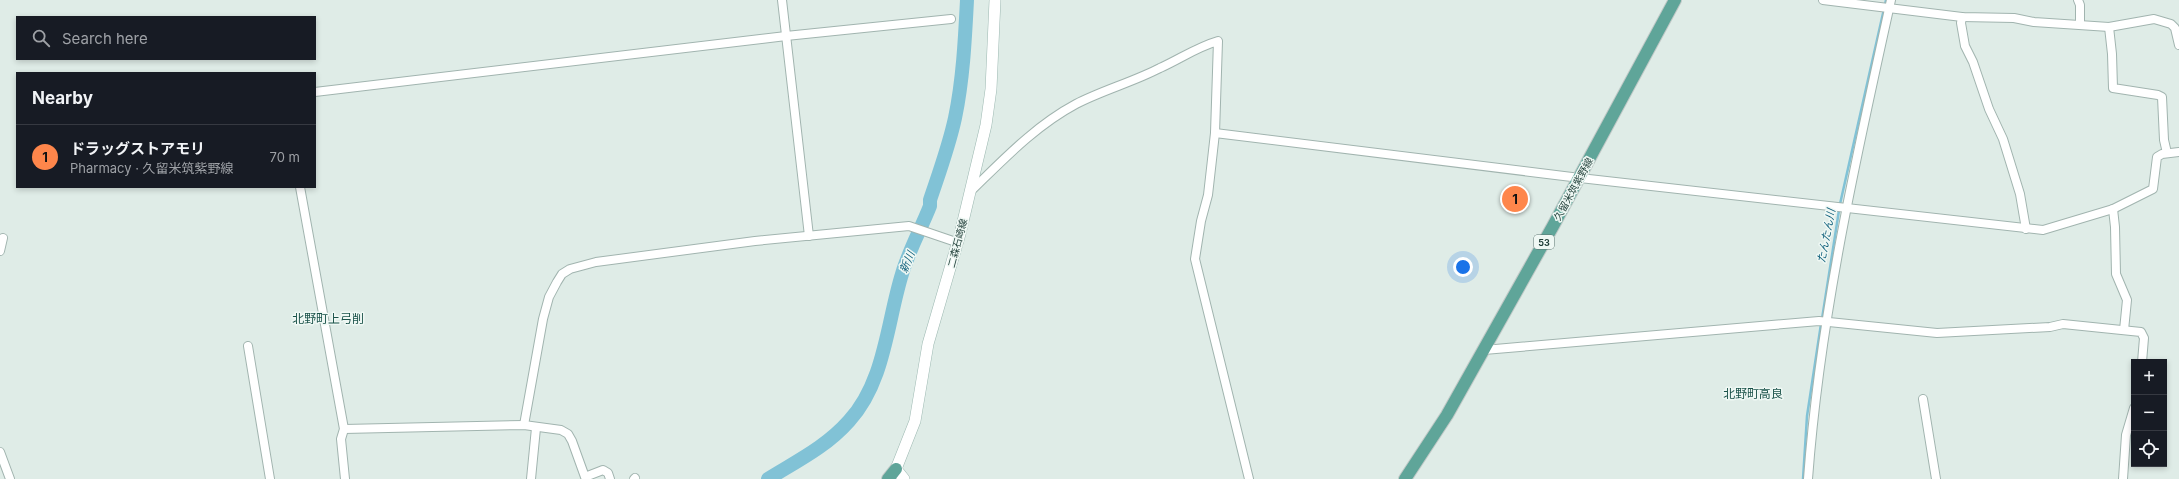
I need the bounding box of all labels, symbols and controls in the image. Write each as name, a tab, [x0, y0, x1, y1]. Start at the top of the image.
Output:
search box	[16, 16, 316, 60]
icon: search	[30, 27, 52, 49]
text: Search here	[62, 29, 148, 48]
text: Nearby	[32, 88, 93, 108]
text: ドラッグストアモリ	[70, 139, 205, 158]
text: 1	[42, 149, 48, 165]
text: 70 m	[270, 149, 300, 165]
street label: 久留米筑紫野線	[1551, 155, 1595, 223]
text: Pharmacy · 久留米筑紫野線	[70, 160, 234, 176]
pin: 1	[1502, 184, 1528, 214]
water label: たんたん川	[1814, 207, 1838, 264]
street label: 二森石崎線	[945, 217, 969, 269]
road number: 53	[1534, 235, 1554, 249]
water label: 新川	[896, 248, 918, 275]
your location	[1453, 257, 1473, 277]
district label: 北野町上弓削	[292, 311, 364, 326]
map controls	[2131, 359, 2167, 467]
button: +	[2131, 359, 2167, 395]
district label: 北野町高良	[1723, 386, 1783, 401]
button: −	[2131, 395, 2167, 431]
button: locate	[2131, 431, 2167, 467]

